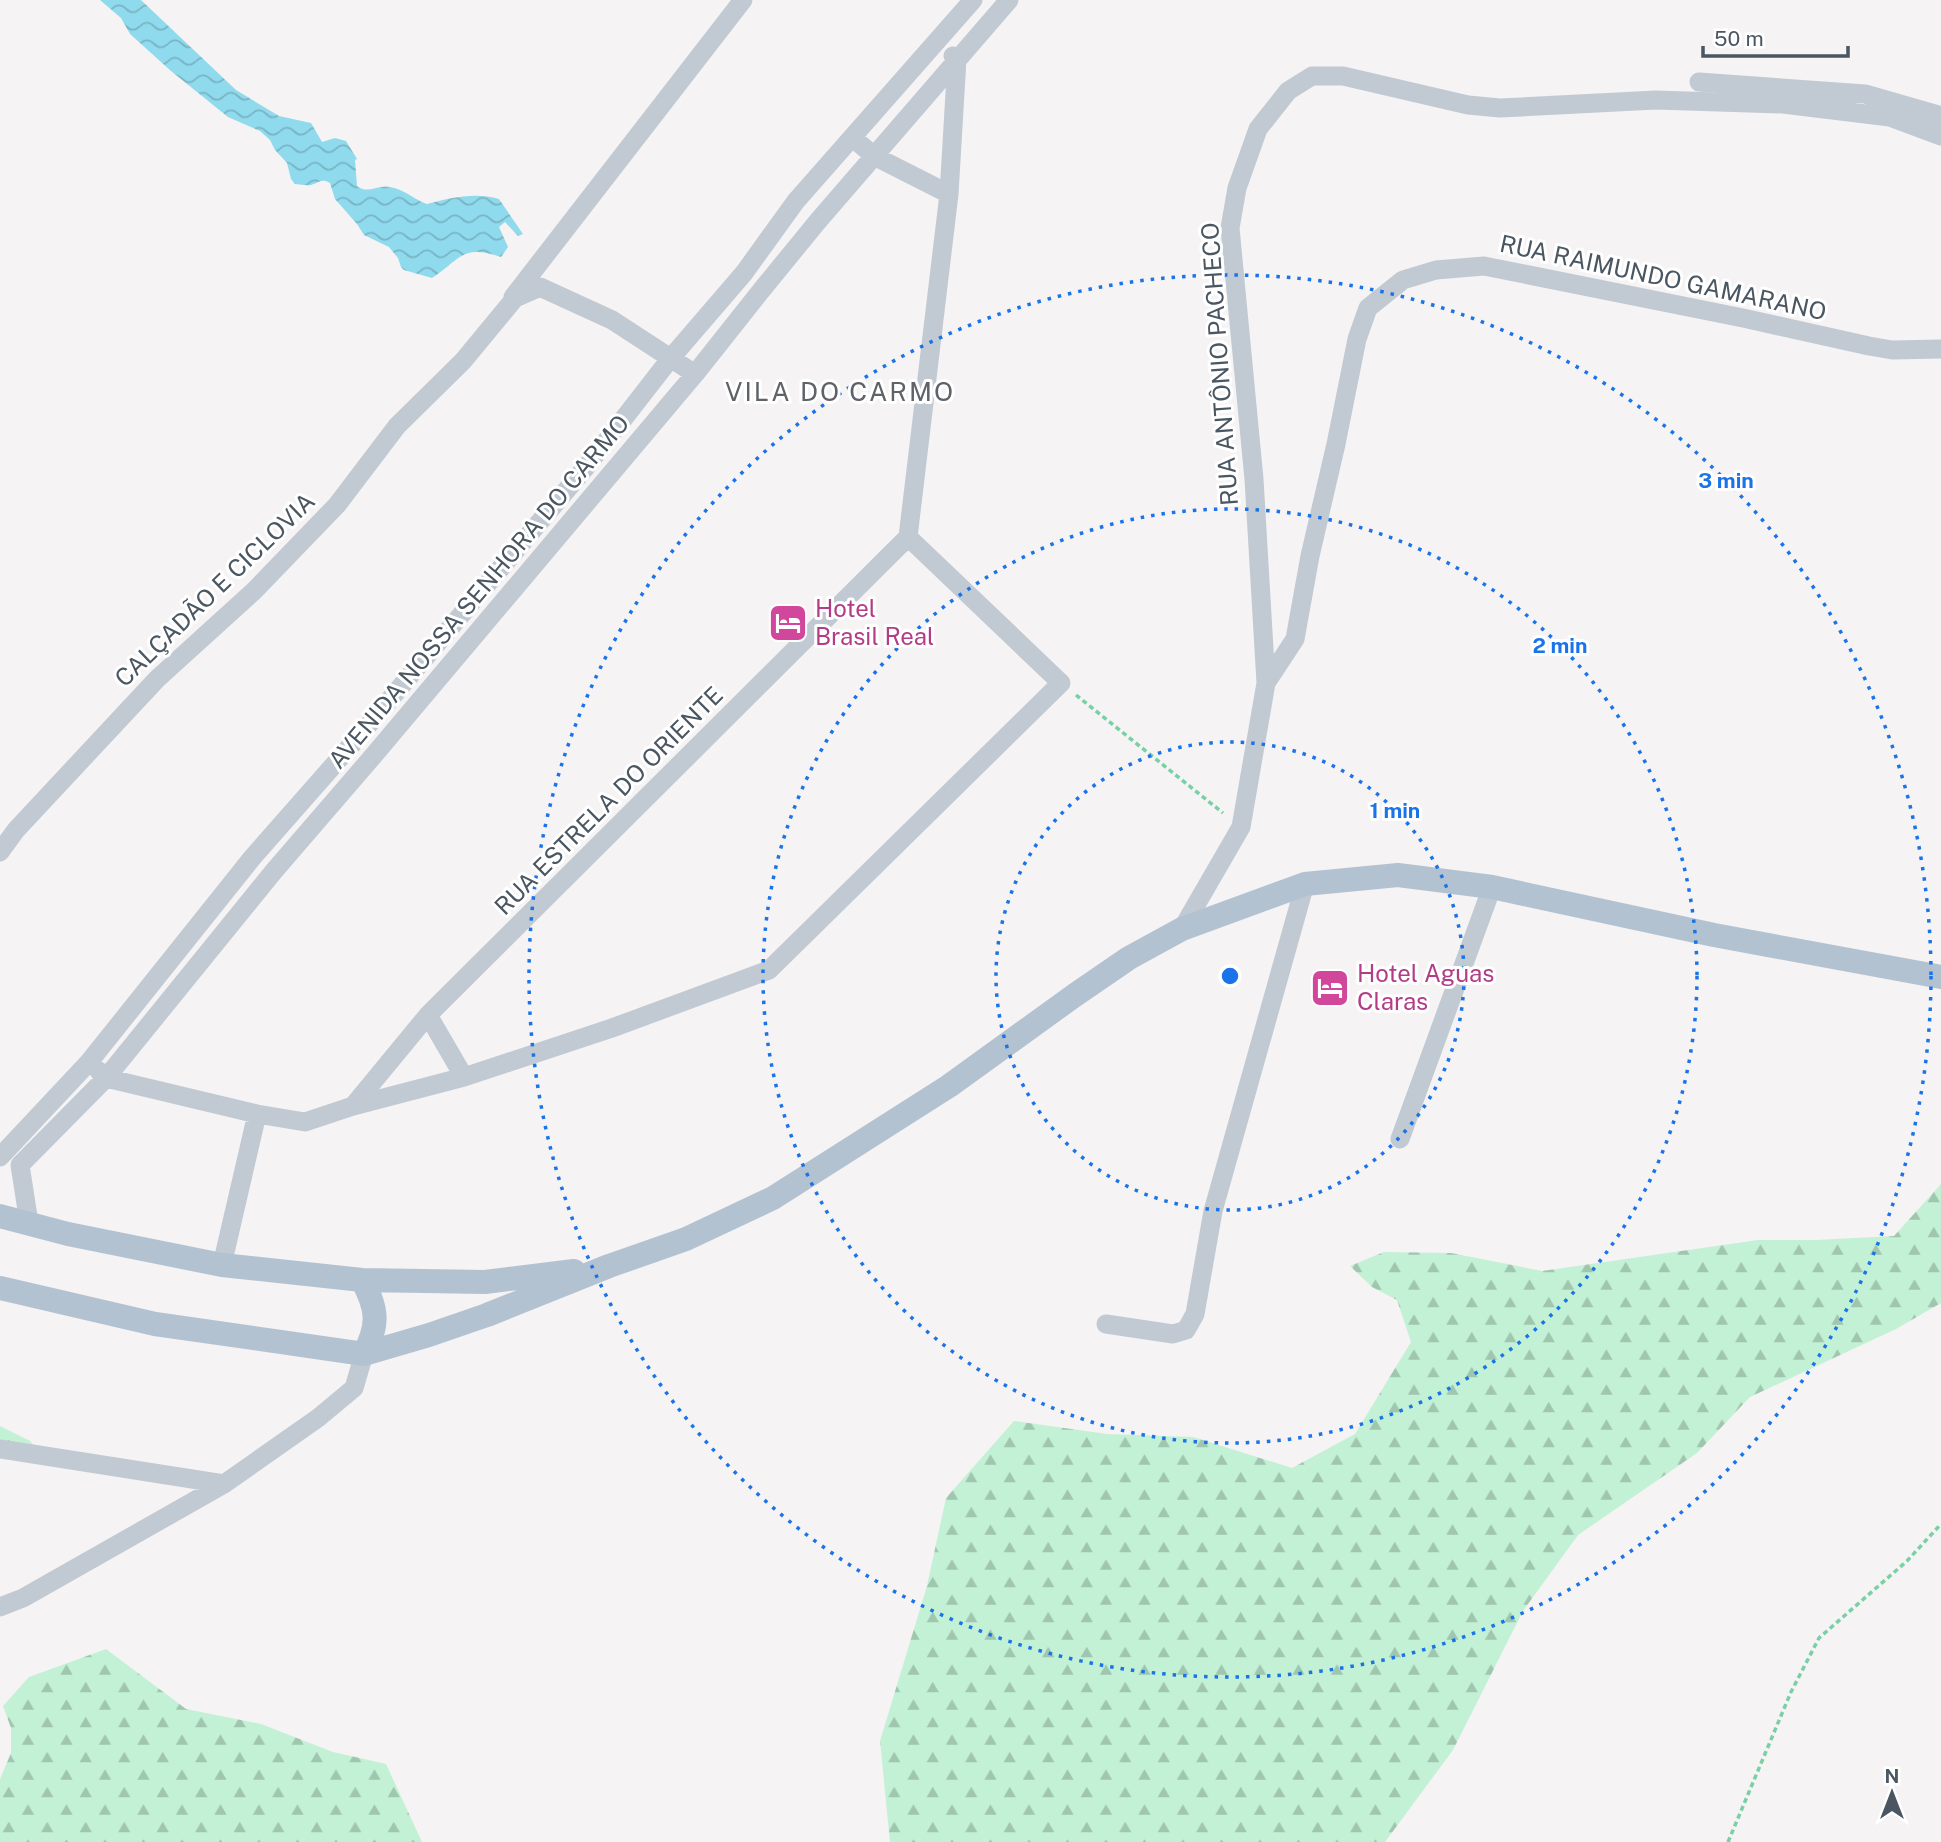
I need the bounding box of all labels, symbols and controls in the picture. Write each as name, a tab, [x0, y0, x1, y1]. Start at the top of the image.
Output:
scale bar	[1703, 14, 1848, 58]
text: 50 m	[1714, 26, 1764, 51]
street label: RUA ANTÔNIO PACHECO	[1195, 222, 1243, 507]
street label: RUA RAIMUNDO GAMARANO	[1497, 229, 1829, 325]
district label: VILA DO CARMO	[725, 376, 955, 407]
street label: AVENIDA NOSSA SENHORA DO CARMO	[322, 409, 634, 774]
text: 3 min	[1698, 468, 1754, 493]
street label: CALÇADÃO E CICLOVIA	[109, 487, 320, 692]
place label: Hotel Brasil Real	[815, 594, 934, 650]
hotel icon: Hotel Brasil Real	[767, 602, 809, 644]
text: 2 min	[1532, 633, 1588, 658]
street label: RUA ESTRELA DO ORIENTE	[488, 680, 728, 920]
text: 1 min	[1370, 798, 1420, 823]
place label: Hotel Aguas Claras	[1357, 959, 1494, 1015]
centre of rings	[1218, 964, 1242, 988]
hotel icon: Hotel Aguas Claras	[1309, 967, 1351, 1009]
north arrow	[1857, 1758, 1927, 1828]
text: N	[1885, 1765, 1899, 1787]

